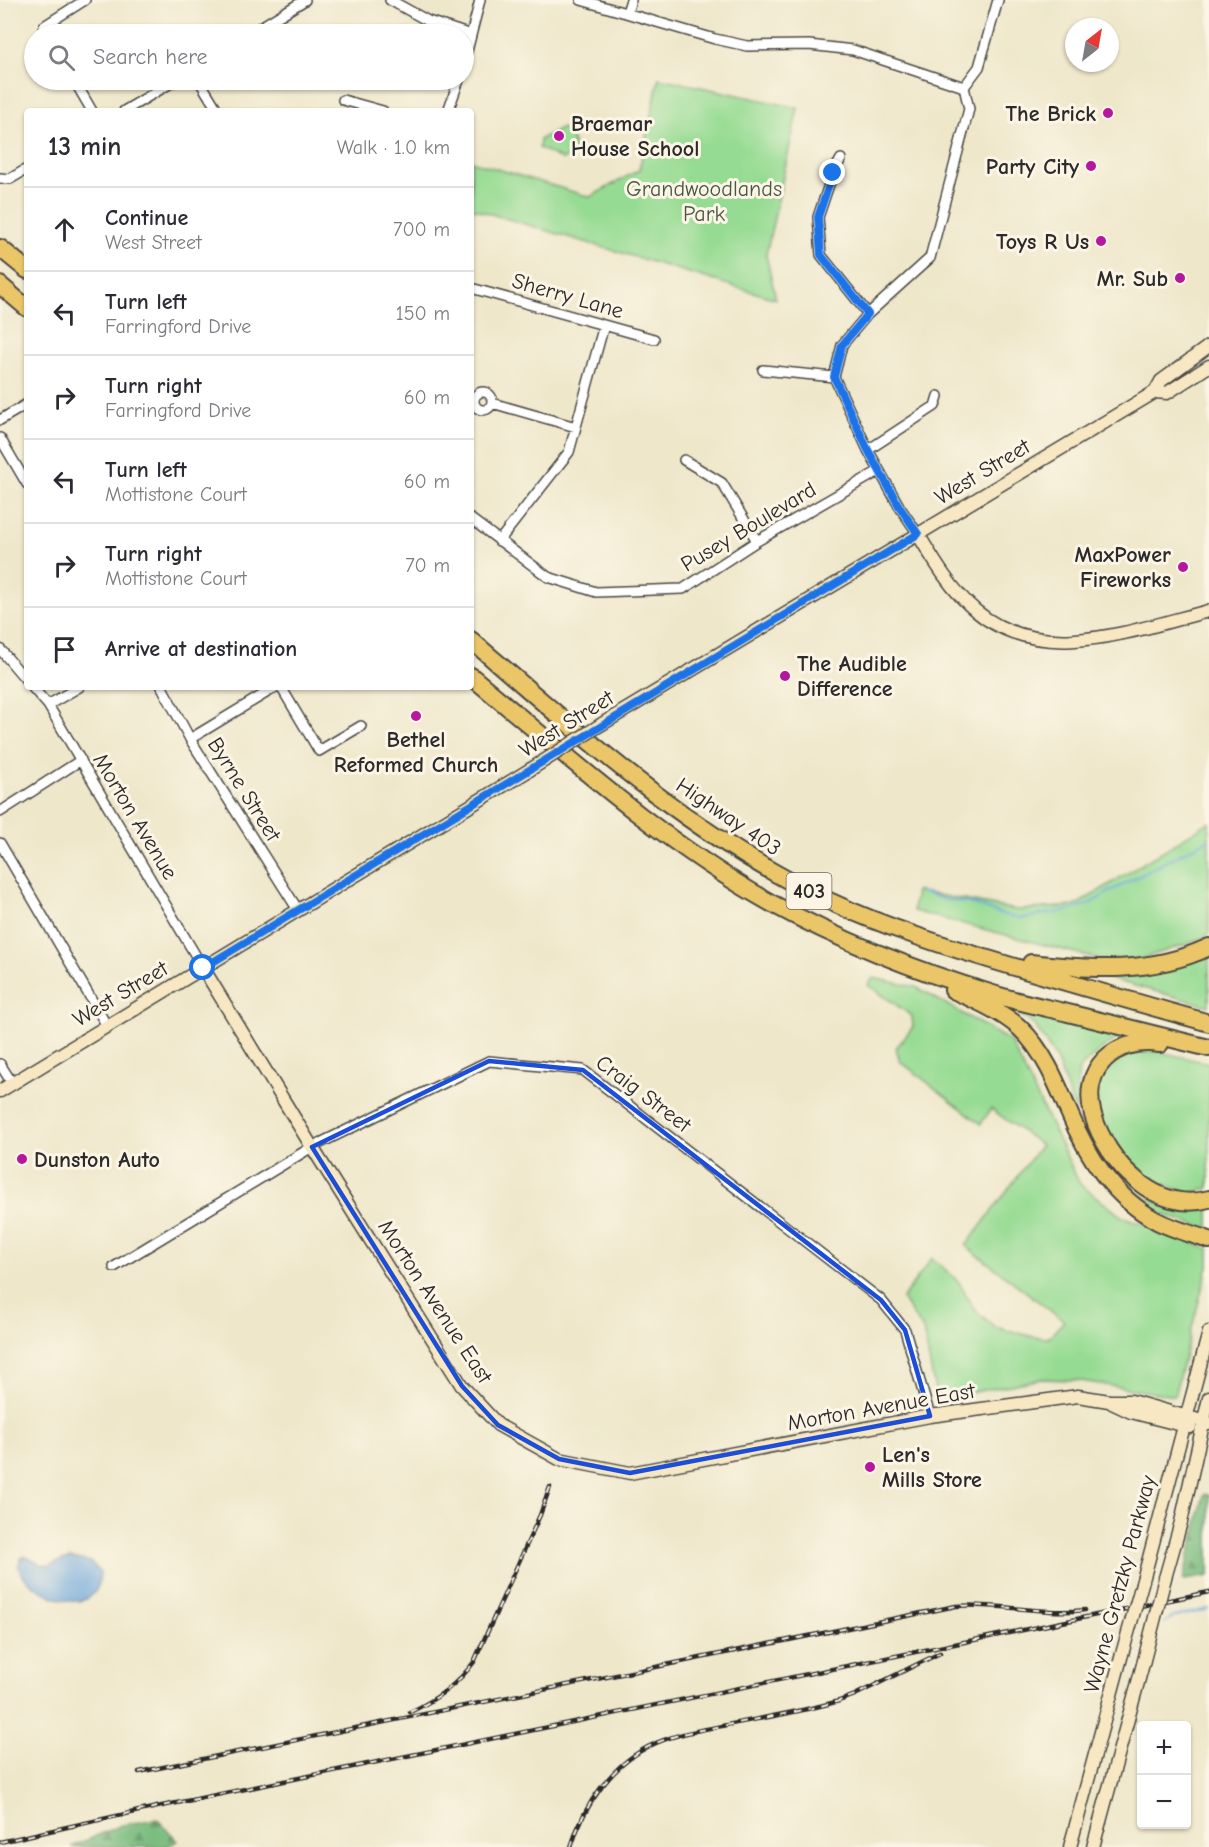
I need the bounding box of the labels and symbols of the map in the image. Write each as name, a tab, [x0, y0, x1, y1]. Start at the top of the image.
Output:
north arrow	[1065, 18, 1119, 72]
place label: The Brick	[1006, 101, 1096, 127]
marker: The Brick	[1101, 106, 1115, 120]
place label: Braemar House School	[571, 111, 699, 162]
marker: Braemar House School	[552, 129, 566, 143]
place label: Party City	[986, 154, 1080, 180]
route end	[819, 159, 845, 185]
marker: Party City	[1084, 159, 1098, 173]
park label: Grandwoodlands Park	[626, 176, 782, 227]
place label: Toys R Us	[996, 229, 1089, 255]
marker: Toys R Us	[1094, 234, 1108, 248]
place label: Mr. Sub	[1097, 266, 1168, 292]
street label: Sherry Lane	[509, 268, 626, 324]
marker: Mr. Sub	[1173, 271, 1187, 285]
street label: West Street	[930, 433, 1035, 510]
street label: Pusey Boulevard	[676, 476, 821, 577]
place label: MaxPower Fireworks	[1074, 542, 1171, 593]
marker: MaxPower Fireworks	[1176, 560, 1190, 574]
place label: The Audible Difference	[797, 651, 907, 702]
marker: The Audible Difference	[778, 669, 792, 683]
street label: West Street	[514, 684, 619, 763]
marker: Bethel Reformed Church	[409, 709, 423, 723]
place label: Bethel Reformed Church	[334, 727, 498, 778]
street label: Byrne Street	[202, 733, 287, 847]
street label: Morton Avenue	[87, 749, 183, 884]
street label: Highway 403	[671, 772, 786, 861]
road number: 403	[786, 873, 832, 909]
route start	[189, 954, 215, 980]
street label: West Street	[68, 955, 173, 1032]
street label: Craig Street	[591, 1050, 697, 1138]
place label: Dunston Auto	[34, 1147, 160, 1173]
marker: Dunston Auto	[15, 1152, 29, 1166]
street label: Morton Avenue East	[373, 1215, 498, 1389]
street label: Morton Avenue East	[785, 1378, 978, 1436]
place label: Len's Mills Store	[882, 1442, 982, 1493]
marker: Len's Mills Store	[863, 1460, 877, 1474]
street label: Wayne Gretzky Parkway	[1078, 1472, 1162, 1696]

